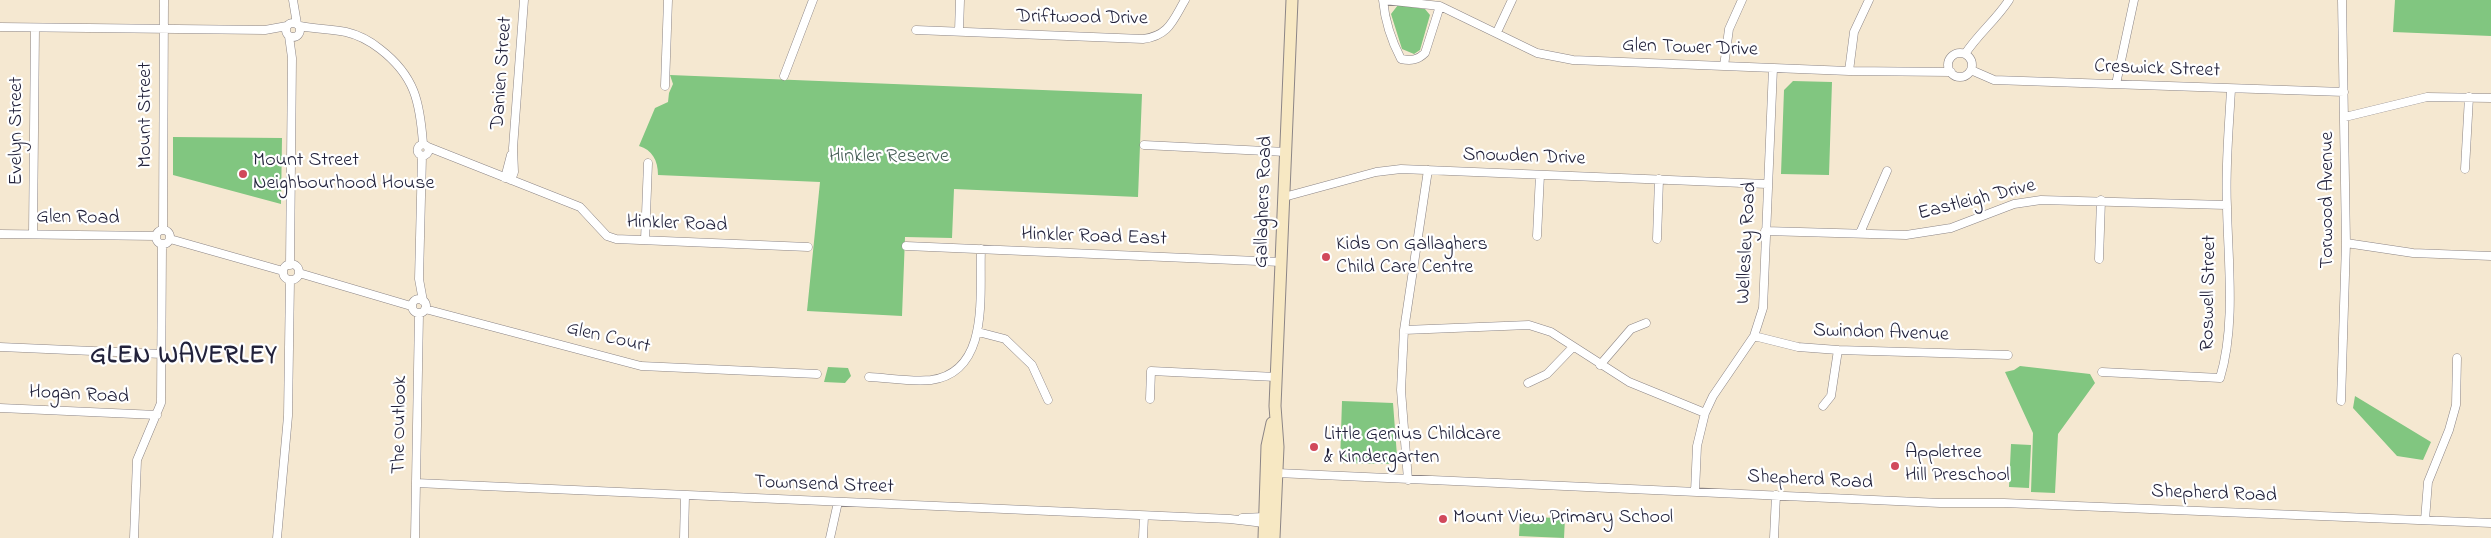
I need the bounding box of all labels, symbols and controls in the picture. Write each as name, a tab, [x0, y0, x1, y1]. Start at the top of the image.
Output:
street label: Driftwood Drive	[1016, 6, 1148, 32]
street label: Danien Street	[487, 16, 519, 130]
street label: Glen Tower Drive	[1622, 35, 1758, 63]
street label: Creswick Street	[2094, 56, 2220, 84]
street label: Mount Street	[135, 62, 159, 168]
street label: Evelyn Street	[6, 76, 30, 186]
street label: Torwood Avenue	[2317, 131, 2341, 269]
street label: Gallaghers Road	[1251, 135, 1279, 269]
street label: Snowden Drive	[1462, 144, 1586, 172]
park label: Hinkler Reserve	[829, 146, 949, 170]
place label: Mount Street Neighbourhood House	[253, 150, 434, 197]
marker: Mount Street Neighbourhood House	[237, 168, 249, 180]
street label: Eastleigh Drive	[1916, 175, 2038, 227]
street label: Wellesley Road	[1733, 181, 1763, 305]
street label: Glen Road	[36, 206, 120, 232]
street label: Hinkler Road	[626, 211, 728, 239]
street label: Hinkler Road East	[1021, 223, 1167, 253]
place label: Kids On Gallaghers Child Care Centre	[1336, 234, 1488, 281]
street label: Roswell Street	[2197, 235, 2223, 351]
marker: Kids On Gallaghers Child Care Centre	[1320, 251, 1332, 263]
street label: Glen Court	[564, 318, 652, 360]
street label: Swindon Avenue	[1813, 320, 1949, 348]
district label: GLEN WAVERLEY	[89, 343, 279, 373]
street label: The Outlook	[388, 376, 414, 474]
street label: Hogan Road	[28, 381, 130, 411]
place label: Little Genius Childcare & Kindergarten	[1324, 424, 1501, 471]
marker: Little Genius Childcare & Kindergarten	[1308, 441, 1320, 453]
place label: Appletree Hill Preschool	[1905, 442, 2010, 489]
marker: Appletree Hill Preschool	[1889, 460, 1901, 472]
street label: Shepherd Road	[1746, 466, 1874, 496]
street label: Townsend Street	[754, 472, 894, 500]
street label: Shepherd Road	[2151, 481, 2277, 509]
place label: Mount View Primary School	[1453, 507, 1673, 531]
marker: Mount View Primary School	[1437, 513, 1449, 525]

